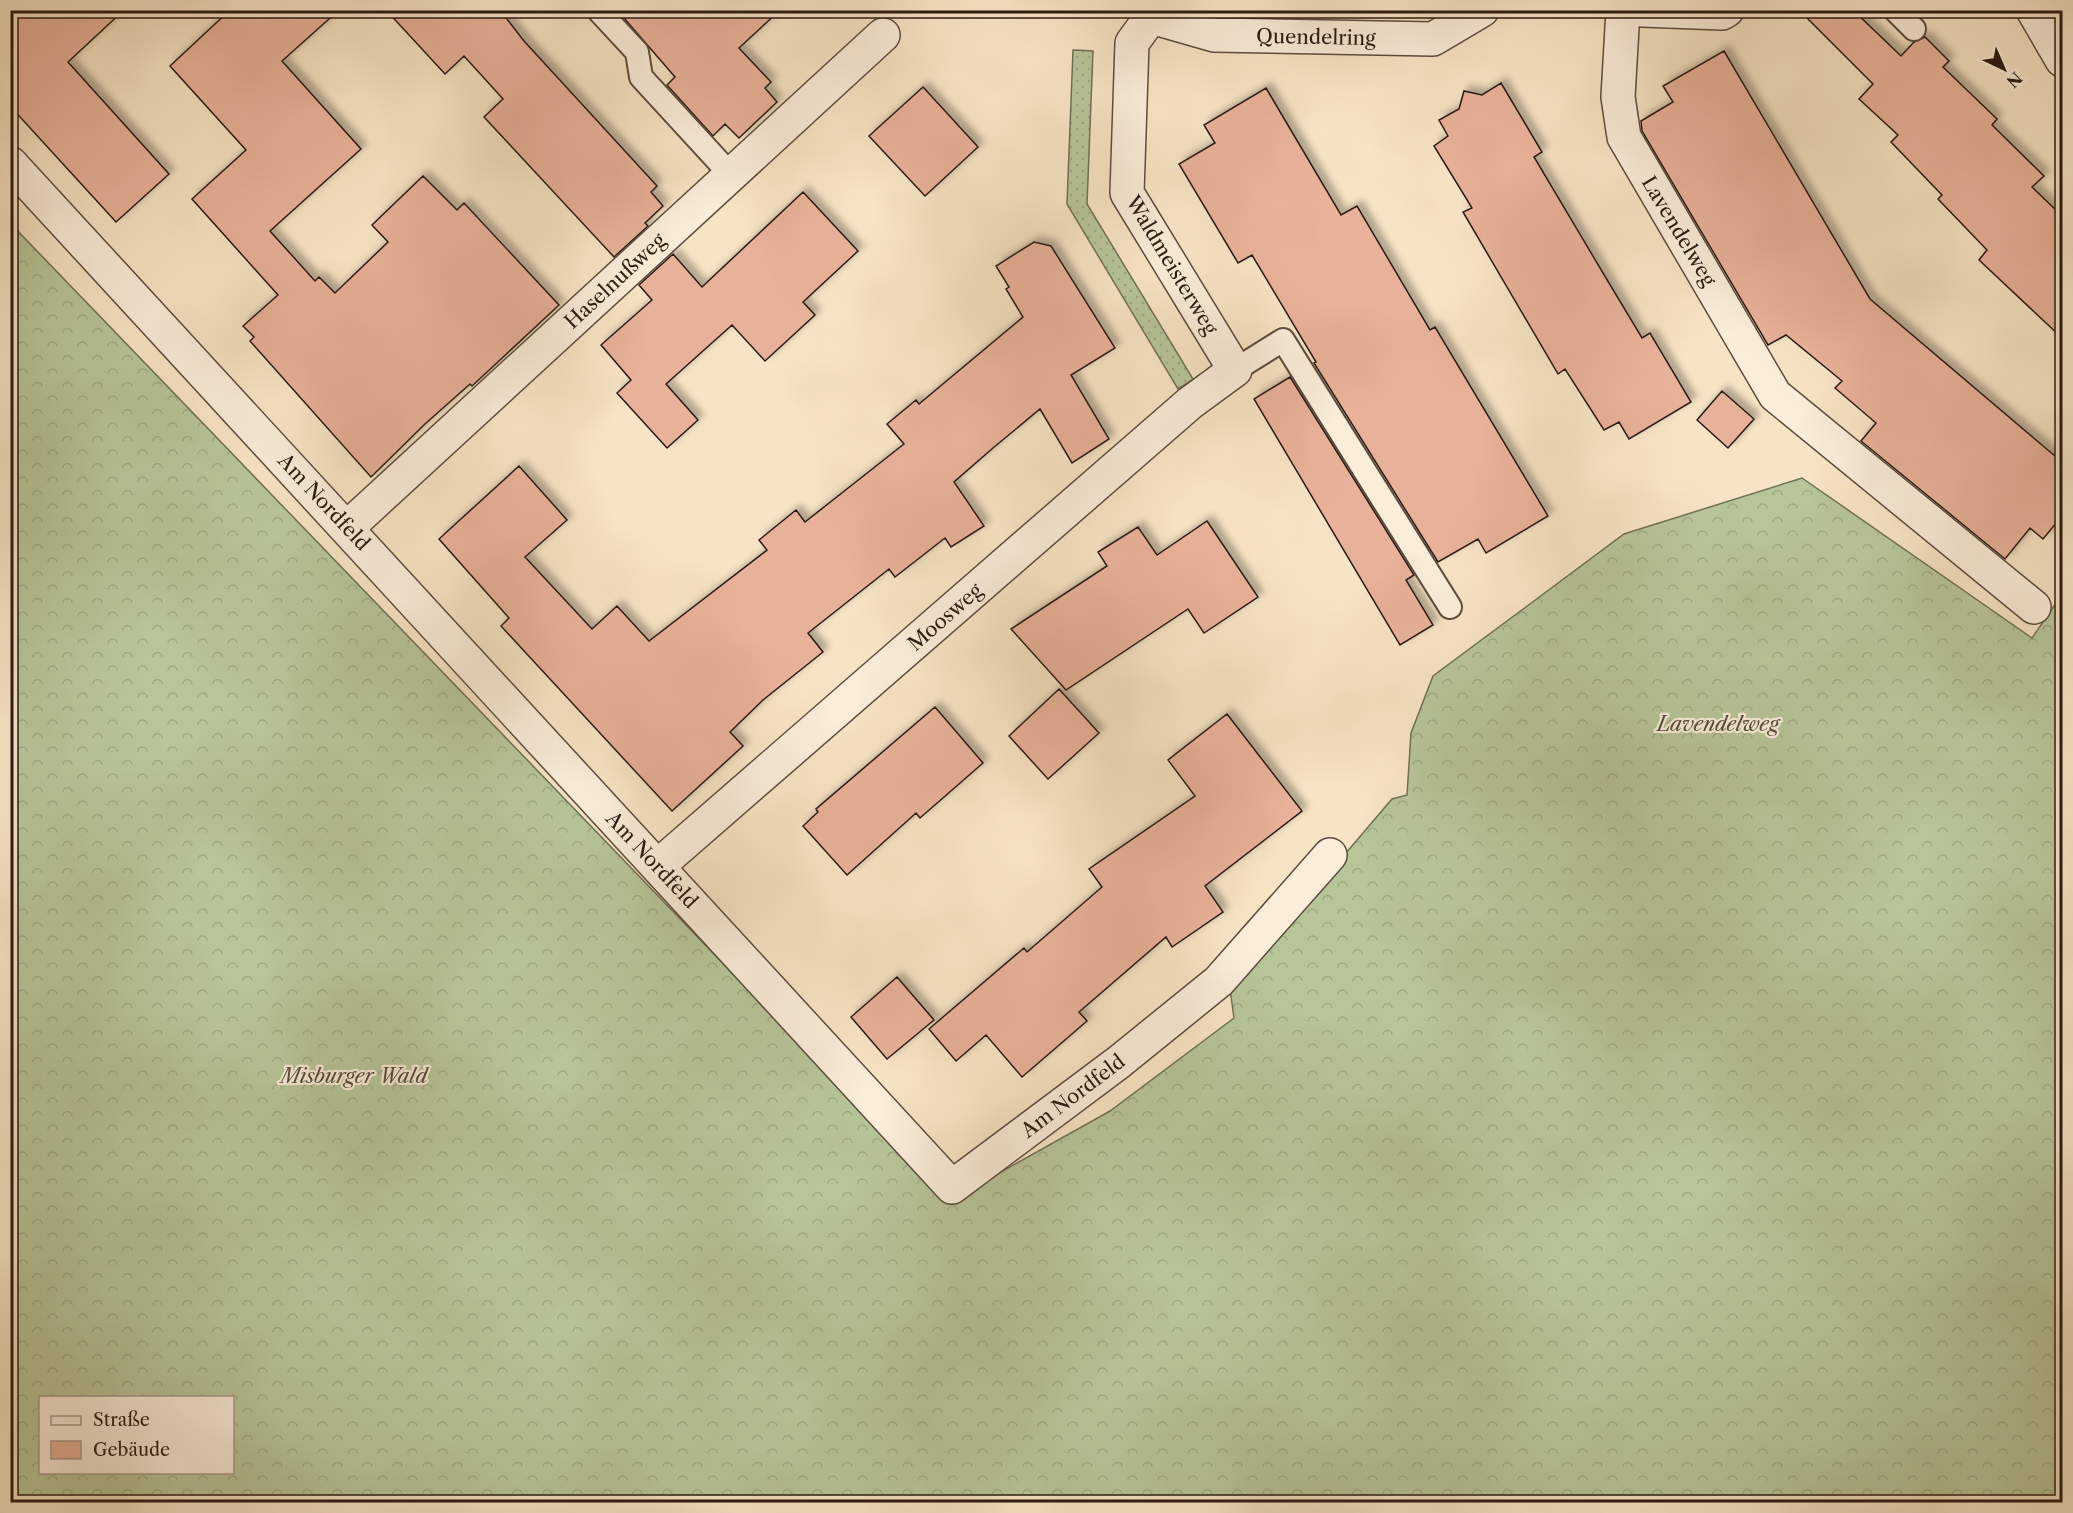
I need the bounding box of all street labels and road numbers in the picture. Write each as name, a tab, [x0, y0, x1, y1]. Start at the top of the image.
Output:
street label: Quendelring	[1256, 24, 1376, 50]
street label: Lavendelweg	[1637, 172, 1721, 291]
street label: Waldmeisterweg	[1121, 190, 1223, 339]
street label: Haselnußweg	[560, 228, 671, 334]
street label: Am Nordfeld	[272, 448, 375, 555]
street label: Moosweg	[903, 578, 987, 656]
street label: Am Nordfeld	[600, 806, 703, 913]
street label: Am Nordfeld	[1016, 1049, 1130, 1143]

